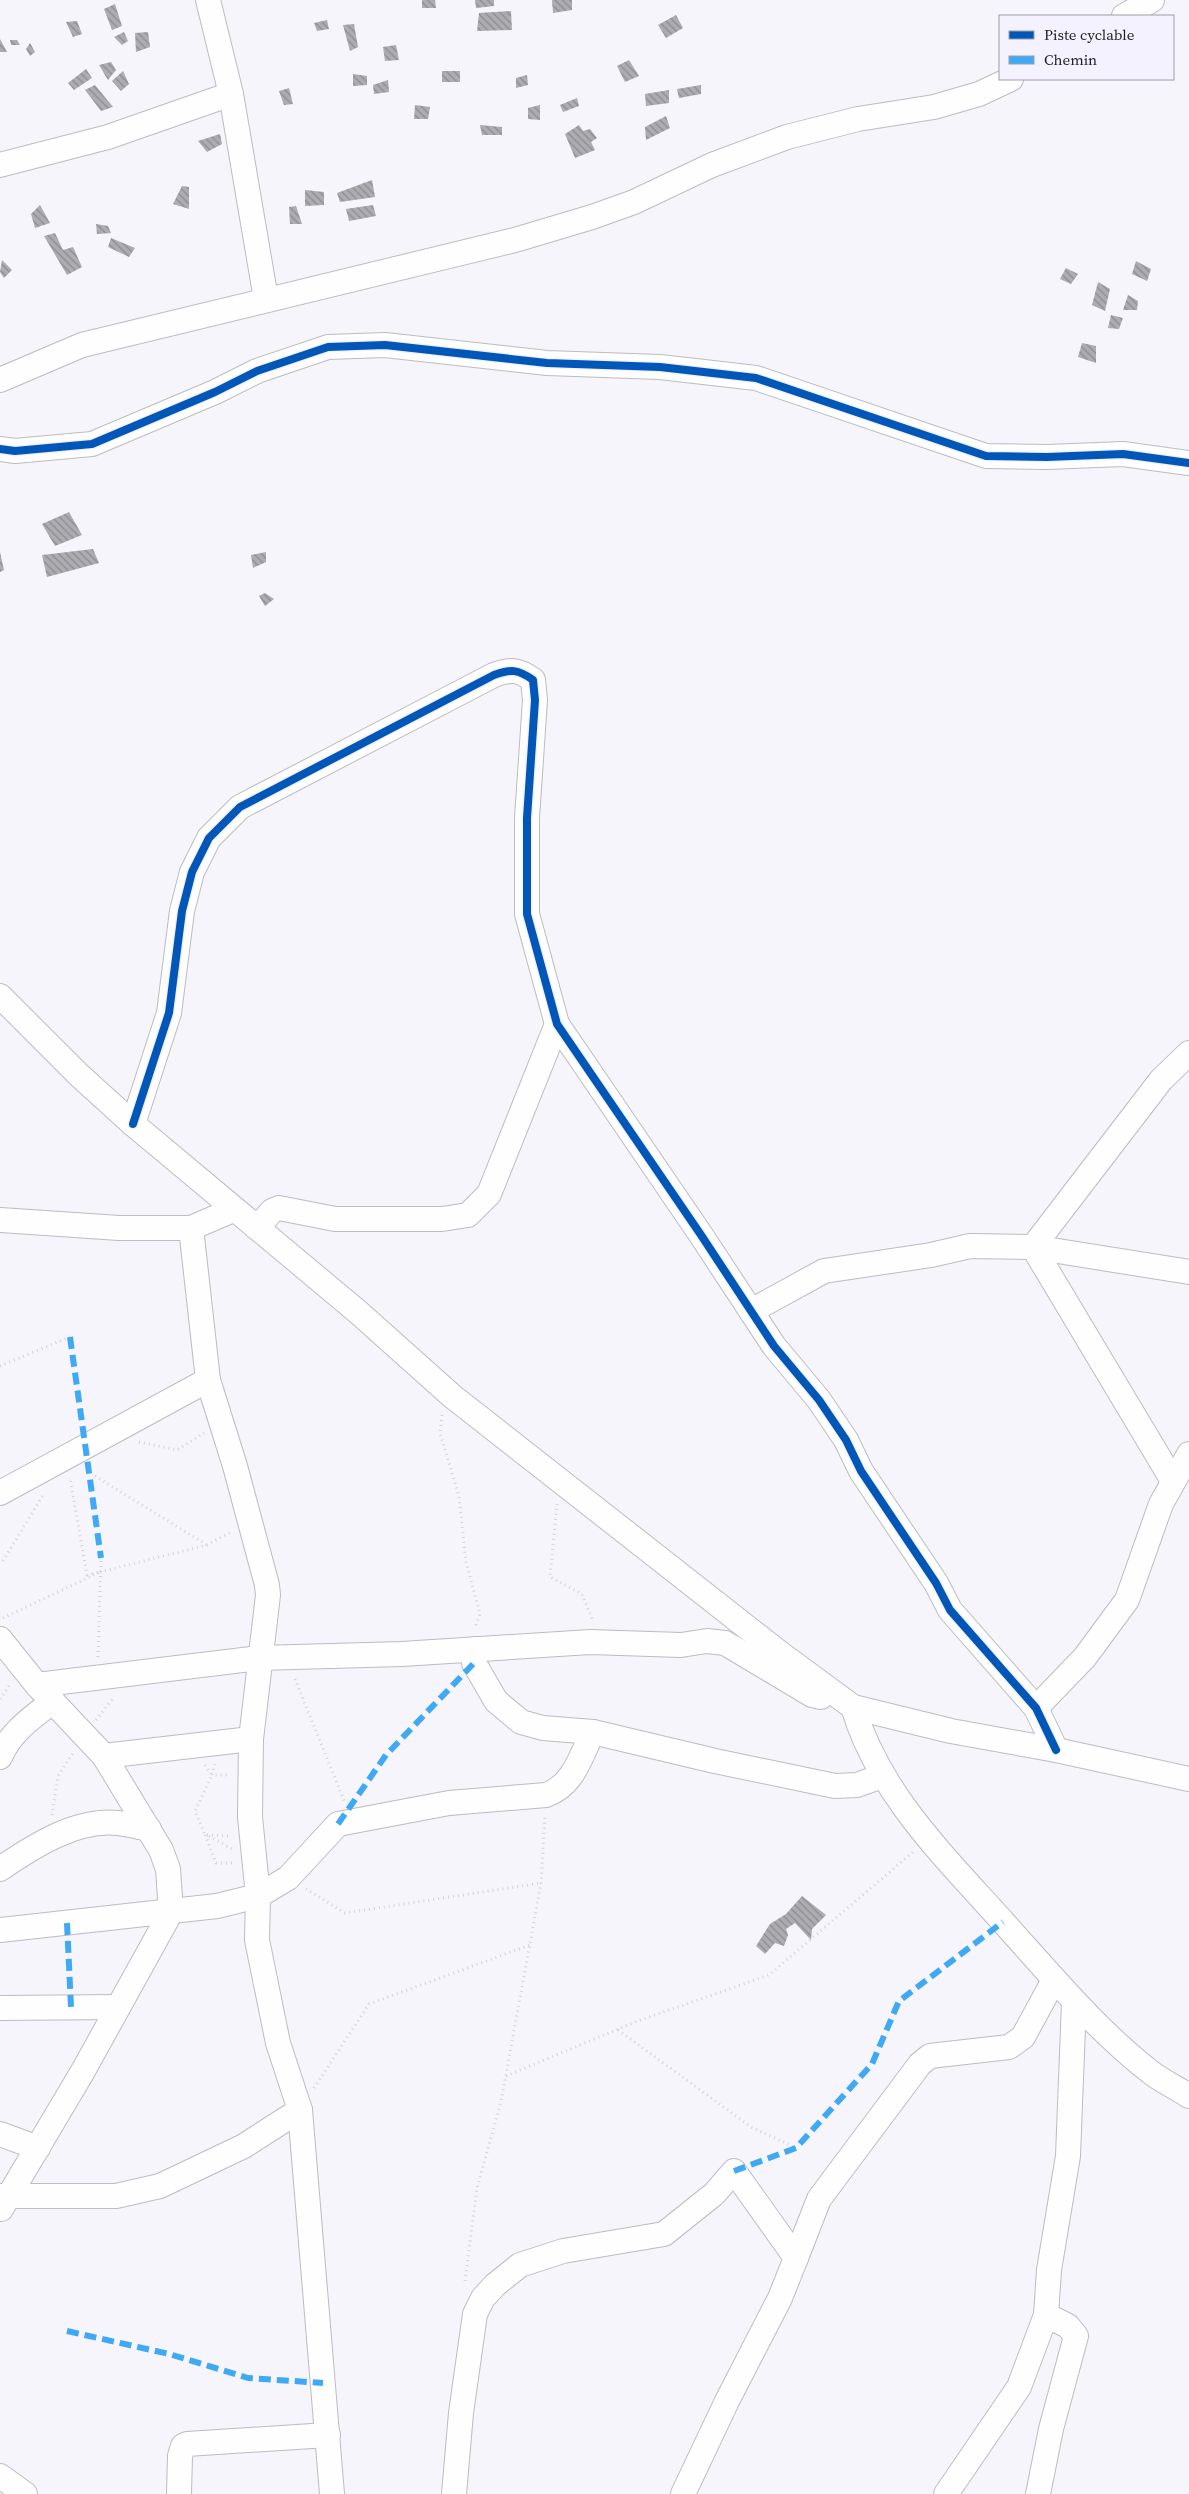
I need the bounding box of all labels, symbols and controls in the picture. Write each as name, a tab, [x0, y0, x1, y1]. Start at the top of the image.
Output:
legend	[999, 15, 1174, 80]
text: Piste cyclable	[1044, 24, 1135, 45]
text: Chemin	[1044, 49, 1097, 70]

